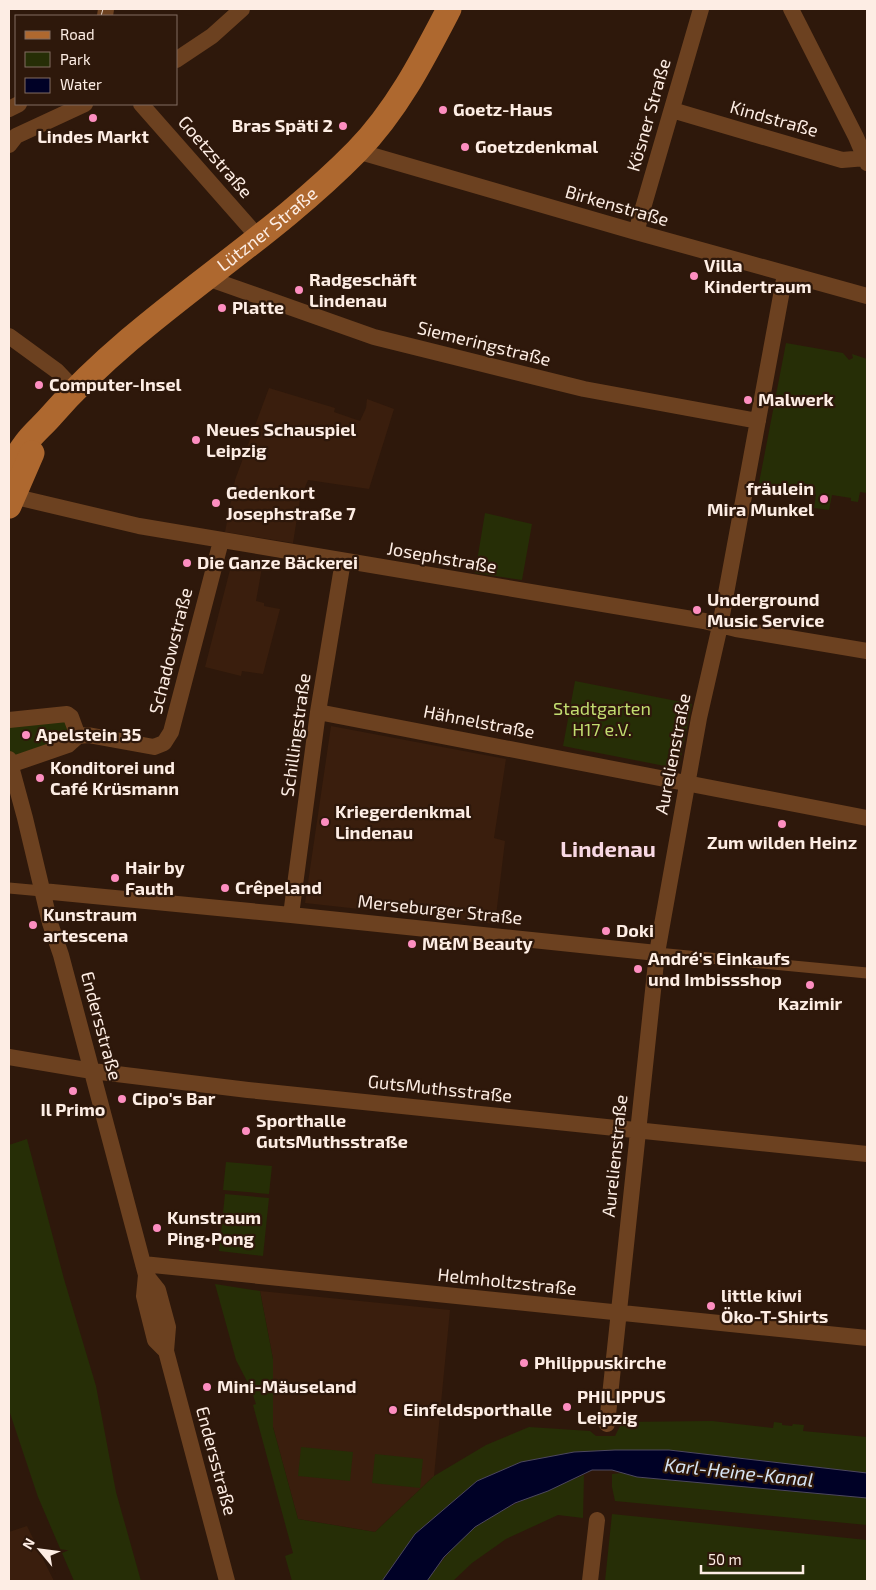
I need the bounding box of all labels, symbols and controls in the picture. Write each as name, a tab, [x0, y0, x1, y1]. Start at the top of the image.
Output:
legend	[15, 15, 178, 105]
text: Road	[60, 25, 95, 43]
text: Park	[60, 50, 91, 68]
street label: Kösner Straße	[621, 56, 675, 174]
text: Water	[60, 75, 102, 93]
street label: Kindstraße	[728, 95, 821, 141]
place label: Goetz-Haus	[453, 98, 553, 120]
marker: Goetz-Haus	[437, 104, 449, 116]
street label: Goetzstraße	[174, 111, 258, 202]
marker: Lindes Markt	[87, 112, 99, 124]
place label: Bras Späti 2	[232, 114, 333, 136]
marker: Bras Späti 2	[337, 120, 349, 132]
place label: Lindes Markt	[37, 125, 149, 147]
place label: Goetzdenkmal	[475, 135, 598, 157]
marker: Goetzdenkmal	[459, 141, 471, 153]
street label: Birkenstraße	[563, 180, 672, 230]
street label: Lützner Straße	[212, 182, 321, 276]
place label: Villa Kindertraum	[704, 254, 812, 297]
place label: Radgeschäft Lindenau	[309, 268, 417, 311]
marker: Villa Kindertraum	[688, 270, 700, 282]
marker: Radgeschäft Lindenau	[293, 284, 305, 296]
place label: Platte	[232, 296, 284, 318]
marker: Platte	[216, 302, 228, 314]
street label: Siemeringstraße	[415, 316, 553, 370]
place label: Computer-Insel	[49, 373, 182, 395]
marker: Computer-Insel	[33, 379, 45, 391]
place label: Malwerk	[758, 388, 833, 410]
marker: Malwerk	[742, 394, 754, 406]
place label: Neues Schauspiel Leipzig	[206, 418, 356, 461]
marker: Neues Schauspiel Leipzig	[190, 434, 202, 446]
place label: fräulein Mira Munkel	[707, 477, 814, 520]
place label: Gedenkort Josephstraße 7	[226, 481, 356, 524]
marker: fräulein Mira Munkel	[818, 493, 830, 505]
marker: Gedenkort Josephstraße 7	[210, 497, 222, 509]
street label: Josephstraße	[386, 537, 499, 577]
place label: Die Ganze Bäckerei	[197, 551, 358, 573]
marker: Die Ganze Bäckerei	[181, 557, 193, 569]
street label: Schadowstraße	[144, 585, 196, 716]
place label: Underground Music Service	[707, 588, 824, 631]
marker: Underground Music Service	[691, 604, 703, 616]
street label: Schillingstraße	[275, 672, 315, 798]
street label: Aurelienstraße	[649, 691, 695, 816]
park label: Stadtgarten H17 e.V.	[553, 697, 651, 740]
street label: Hähnelstraße	[422, 699, 537, 743]
place label: Apelstein 35	[36, 723, 142, 745]
marker: Apelstein 35	[20, 729, 32, 741]
place label: Konditorei und Café Krüsmann	[50, 756, 179, 799]
marker: Konditorei und Café Krüsmann	[34, 772, 46, 784]
place label: Kriegerdenkmal Lindenau	[335, 800, 471, 843]
marker: Kriegerdenkmal Lindenau	[319, 816, 331, 828]
marker: Zum wilden Heinz	[776, 818, 788, 830]
place label: Zum wilden Heinz	[707, 831, 857, 853]
district label: Lindenau	[560, 835, 656, 861]
place label: Hair by Fauth	[125, 856, 185, 899]
marker: Hair by Fauth	[109, 872, 121, 884]
place label: Crêpeland	[235, 876, 322, 898]
marker: Crêpeland	[219, 882, 231, 894]
street label: Merseburger Straße	[357, 889, 524, 929]
place label: Kunstraum artescena	[43, 903, 137, 946]
marker: Kunstraum artescena	[27, 919, 39, 931]
place label: Doki	[616, 919, 654, 941]
marker: Doki	[600, 925, 612, 937]
place label: M&M Beauty	[422, 932, 534, 954]
marker: M&M Beauty	[406, 938, 418, 950]
place label: André's Einkaufs und Imbissshop	[648, 947, 790, 990]
marker: André's Einkaufs und Imbissshop	[632, 963, 644, 975]
street label: Endersstraße	[77, 969, 127, 1083]
marker: Kazimir	[804, 979, 816, 991]
place label: Kazimir	[778, 992, 843, 1014]
street label: GutsMuthsstraße	[367, 1069, 513, 1107]
marker: Il Primo	[67, 1085, 79, 1097]
place label: Cipo's Bar	[132, 1087, 216, 1109]
marker: Cipo's Bar	[116, 1093, 128, 1105]
street label: Aurelienstraße	[597, 1094, 631, 1218]
place label: Il Primo	[41, 1098, 105, 1120]
place label: Sporthalle GutsMuthsstraße	[256, 1109, 408, 1152]
marker: Sporthalle GutsMuthsstraße	[240, 1125, 252, 1137]
place label: Kunstraum Ping•Pong	[167, 1206, 261, 1249]
marker: Kunstraum Ping•Pong	[151, 1222, 163, 1234]
street label: Helmholtzstraße	[437, 1263, 578, 1299]
place label: little kiwi Öko-T-Shirts	[721, 1284, 828, 1327]
marker: little kiwi Öko-T-Shirts	[705, 1300, 717, 1312]
place label: Philippuskirche	[534, 1351, 666, 1373]
marker: Philippuskirche	[518, 1357, 530, 1369]
place label: Mini-Mäuseland	[217, 1375, 357, 1397]
marker: Mini-Mäuseland	[201, 1381, 213, 1393]
place label: PHILIPPUS Leipzig	[577, 1385, 666, 1428]
place label: Einfeldsporthalle	[403, 1398, 552, 1420]
marker: PHILIPPUS Leipzig	[561, 1401, 573, 1413]
street label: Endersstraße	[192, 1404, 242, 1518]
marker: Einfeldsporthalle	[387, 1404, 399, 1416]
water label: Karl-Heine-Kanal	[663, 1452, 815, 1491]
north arrow	[15, 1525, 65, 1575]
text: N	[18, 1535, 38, 1552]
scale bar	[701, 1542, 804, 1574]
text: 50 m	[708, 1550, 742, 1568]

